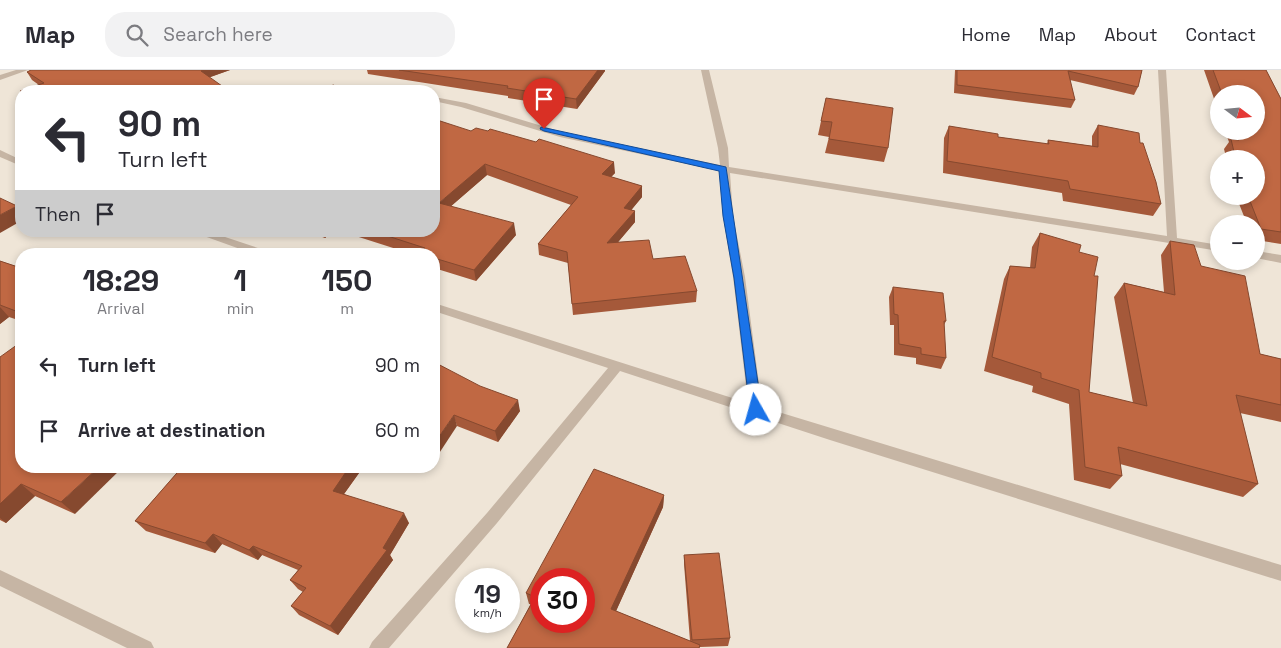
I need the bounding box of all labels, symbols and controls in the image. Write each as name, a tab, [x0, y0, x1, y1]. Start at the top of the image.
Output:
search box	[105, 12, 455, 57]
text: Map	[25, 19, 75, 50]
icon: search	[123, 21, 151, 49]
text: Search here	[163, 22, 273, 47]
text: Home	[962, 23, 1011, 46]
text: Map	[1039, 23, 1076, 46]
text: About	[1104, 23, 1158, 46]
text: Contact	[1186, 23, 1256, 46]
pin	[523, 78, 565, 129]
icon: arrive	[530, 85, 558, 113]
north arrow	[1210, 85, 1265, 140]
map controls	[1210, 85, 1265, 270]
text: 90 m	[118, 102, 201, 146]
icon: left	[35, 105, 100, 170]
text: Turn left	[118, 145, 208, 173]
button: +	[1210, 150, 1265, 205]
icon: arrive	[91, 200, 119, 228]
text: Then	[35, 202, 81, 227]
button: −	[1210, 215, 1265, 270]
text: 18:29	[82, 261, 159, 300]
text: 1	[234, 261, 247, 300]
text: 150	[322, 261, 373, 300]
text: Arrival	[97, 298, 145, 319]
text: min	[227, 298, 254, 319]
text: m	[340, 298, 354, 319]
icon: left	[35, 352, 63, 380]
text: Turn left	[78, 353, 156, 378]
text: 90 m	[375, 353, 420, 378]
position arrow	[729, 383, 781, 435]
icon: arrive	[35, 417, 63, 445]
text: Arrive at destination	[78, 418, 266, 443]
text: 60 m	[375, 418, 420, 443]
speed limit sign: 30	[530, 568, 595, 633]
text: 19	[474, 578, 501, 610]
text: km/h	[473, 605, 502, 621]

